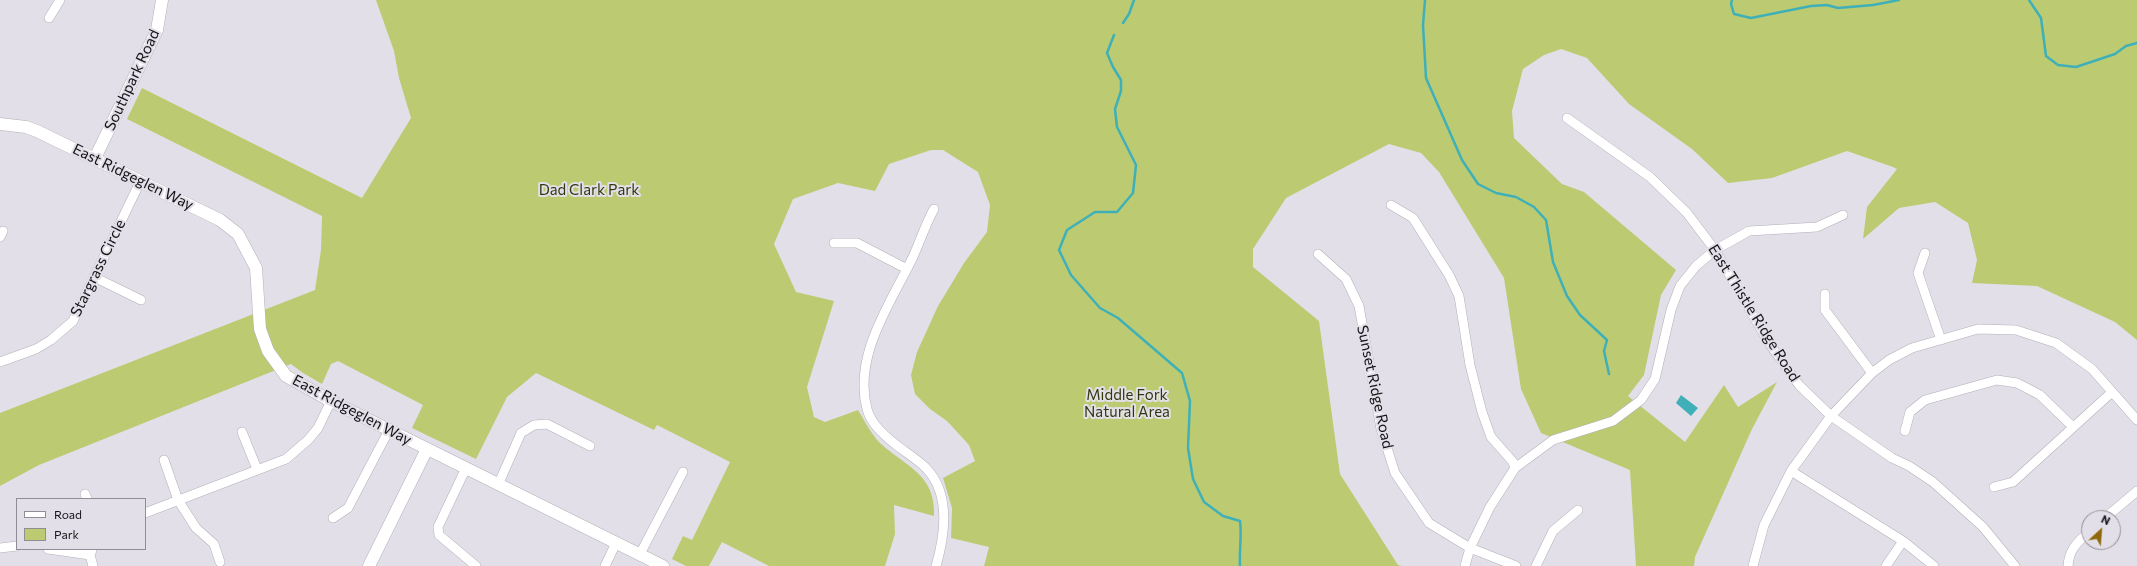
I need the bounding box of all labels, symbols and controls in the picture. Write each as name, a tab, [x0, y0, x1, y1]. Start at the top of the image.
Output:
street label: Southpark Road	[101, 27, 163, 133]
street label: East Ridgeglen Way	[70, 140, 196, 214]
park label: Dad Clark Park	[539, 181, 639, 199]
street label: Stargrass Circle	[67, 216, 129, 320]
street label: East Thistle Ridge Road	[1704, 241, 1804, 385]
street label: Sunset Ridge Road	[1353, 324, 1397, 450]
street label: East Ridgeglen Way	[289, 371, 415, 449]
park label: Middle Fork Natural Area	[1084, 386, 1170, 421]
legend	[16, 498, 146, 550]
text: Road	[54, 507, 82, 521]
north arrow	[2081, 510, 2121, 550]
text: N	[2099, 512, 2113, 527]
text: Park	[54, 527, 79, 541]

